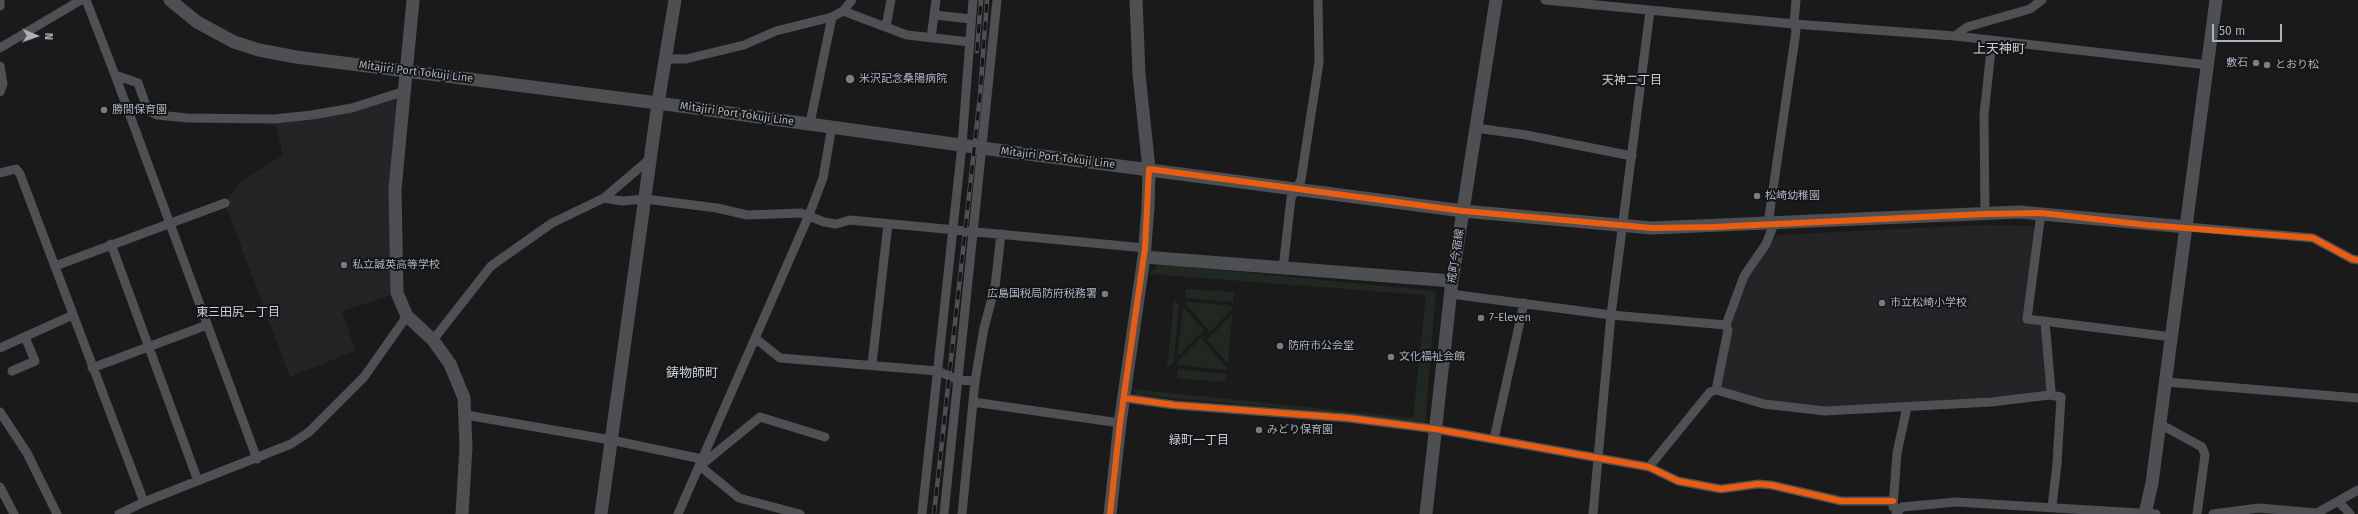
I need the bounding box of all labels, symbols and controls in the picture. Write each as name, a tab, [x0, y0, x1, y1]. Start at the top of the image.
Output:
north arrow	[16, 16, 56, 56]
scale bar	[2214, 16, 2284, 42]
text: 50 m	[2219, 24, 2245, 38]
text: N	[42, 33, 55, 40]
district label: 上天神町	[1973, 41, 2025, 57]
place label: 敷石	[2226, 56, 2248, 70]
street label: Mitajiri Port Tokuji Line	[358, 58, 474, 86]
marker: 敷石	[2251, 58, 2261, 68]
place label: とおり松	[2275, 58, 2319, 72]
marker: とおり松	[2262, 60, 2272, 70]
place label: 米沢記念桑陽病院	[859, 72, 947, 86]
marker: 米沢記念桑陽病院	[844, 73, 856, 85]
district label: 天神二丁目	[1602, 74, 1662, 88]
street label: Mitajiri Port Tokuji Line	[679, 99, 795, 129]
place label: 勝間保育園	[112, 103, 167, 117]
marker: 勝間保育園	[99, 105, 109, 115]
street label: Mitajiri Port Tokuji Line	[1000, 144, 1116, 172]
place label: 松崎幼稚園	[1765, 189, 1820, 203]
marker: 松崎幼稚園	[1752, 191, 1762, 201]
street label: 戒町今宿線	[1445, 228, 1467, 284]
place label: 私立誠英高等学校	[352, 258, 440, 272]
marker: 私立誠英高等学校	[339, 260, 349, 270]
place label: 広島国税局防府税務署	[987, 287, 1097, 301]
marker: 広島国税局防府税務署	[1100, 289, 1110, 299]
place label: 市立松崎小学校	[1890, 296, 1967, 310]
marker: 市立松崎小学校	[1877, 298, 1887, 308]
district label: 東三田尻一丁目	[196, 306, 280, 320]
place label: 7-Eleven	[1489, 311, 1531, 325]
marker: 7-Eleven	[1476, 313, 1486, 323]
place label: 防府市公会堂	[1288, 339, 1354, 353]
marker: 防府市公会堂	[1275, 341, 1285, 351]
place label: 文化福祉会館	[1399, 350, 1465, 364]
marker: 文化福祉会館	[1386, 352, 1396, 362]
district label: 鋳物師町	[666, 365, 718, 381]
place label: みどり保育園	[1267, 423, 1333, 437]
marker: みどり保育園	[1254, 425, 1264, 435]
district label: 緑町一丁目	[1169, 434, 1229, 448]

